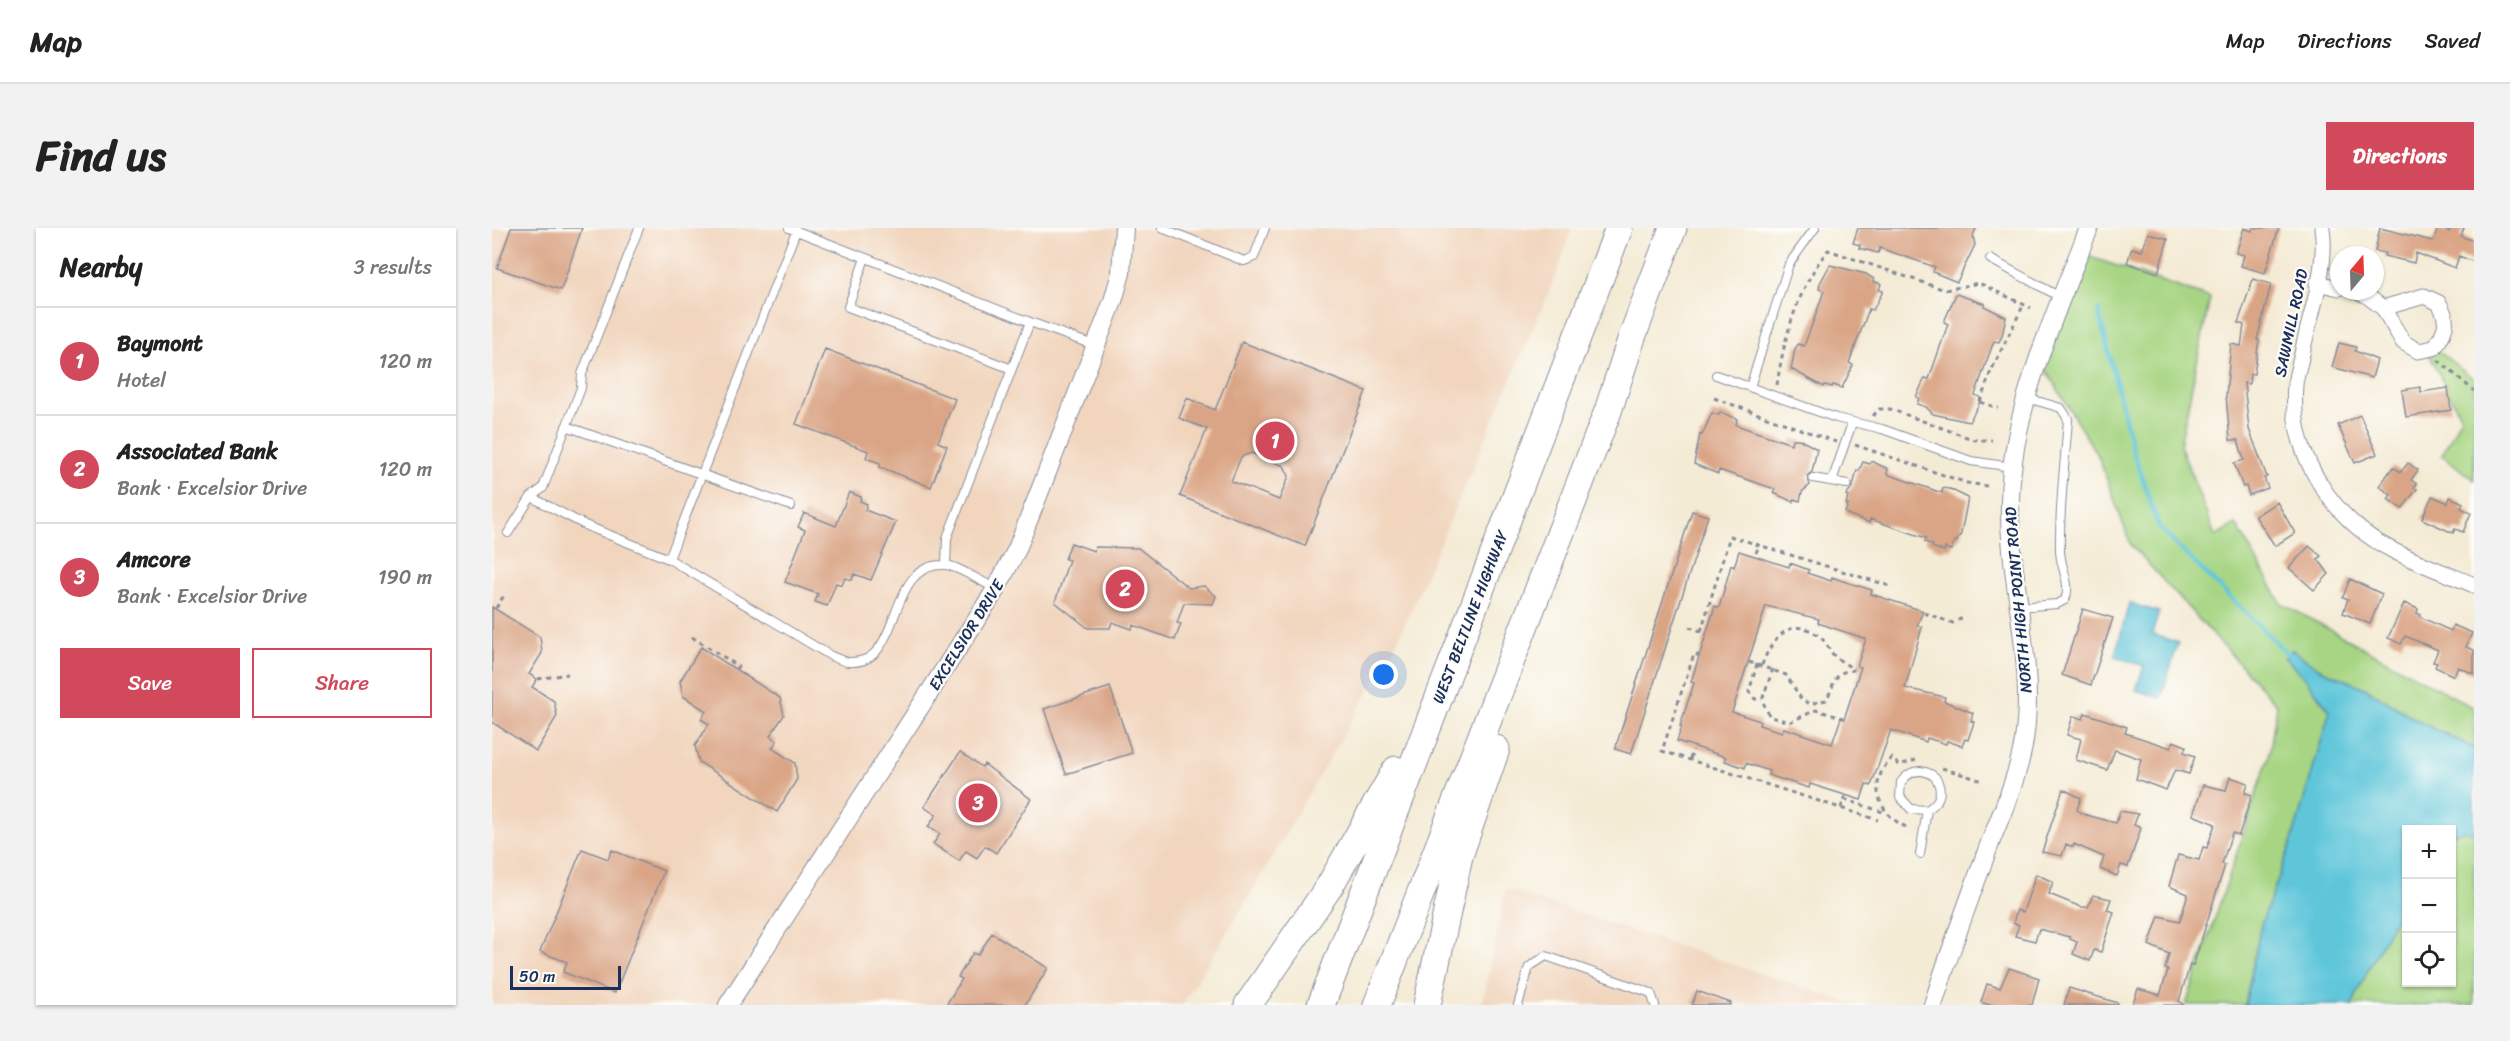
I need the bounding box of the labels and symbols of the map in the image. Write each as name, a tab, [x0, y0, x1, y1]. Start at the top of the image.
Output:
north arrow	[2330, 246, 2384, 300]
street label: SAWMILL ROAD	[2265, 266, 2317, 380]
pin: 1	[1256, 418, 1294, 464]
street label: NORTH HIGH POINT ROAD	[1995, 505, 2041, 694]
street label: WEST BELTLINE HIGHWAY	[1424, 525, 1517, 708]
pin: 2	[1106, 566, 1144, 612]
street label: EXCELSIOR DRIVE	[920, 573, 1012, 696]
your location	[1369, 660, 1398, 689]
pin: 3	[958, 780, 998, 826]
scale bar	[510, 963, 621, 990]

